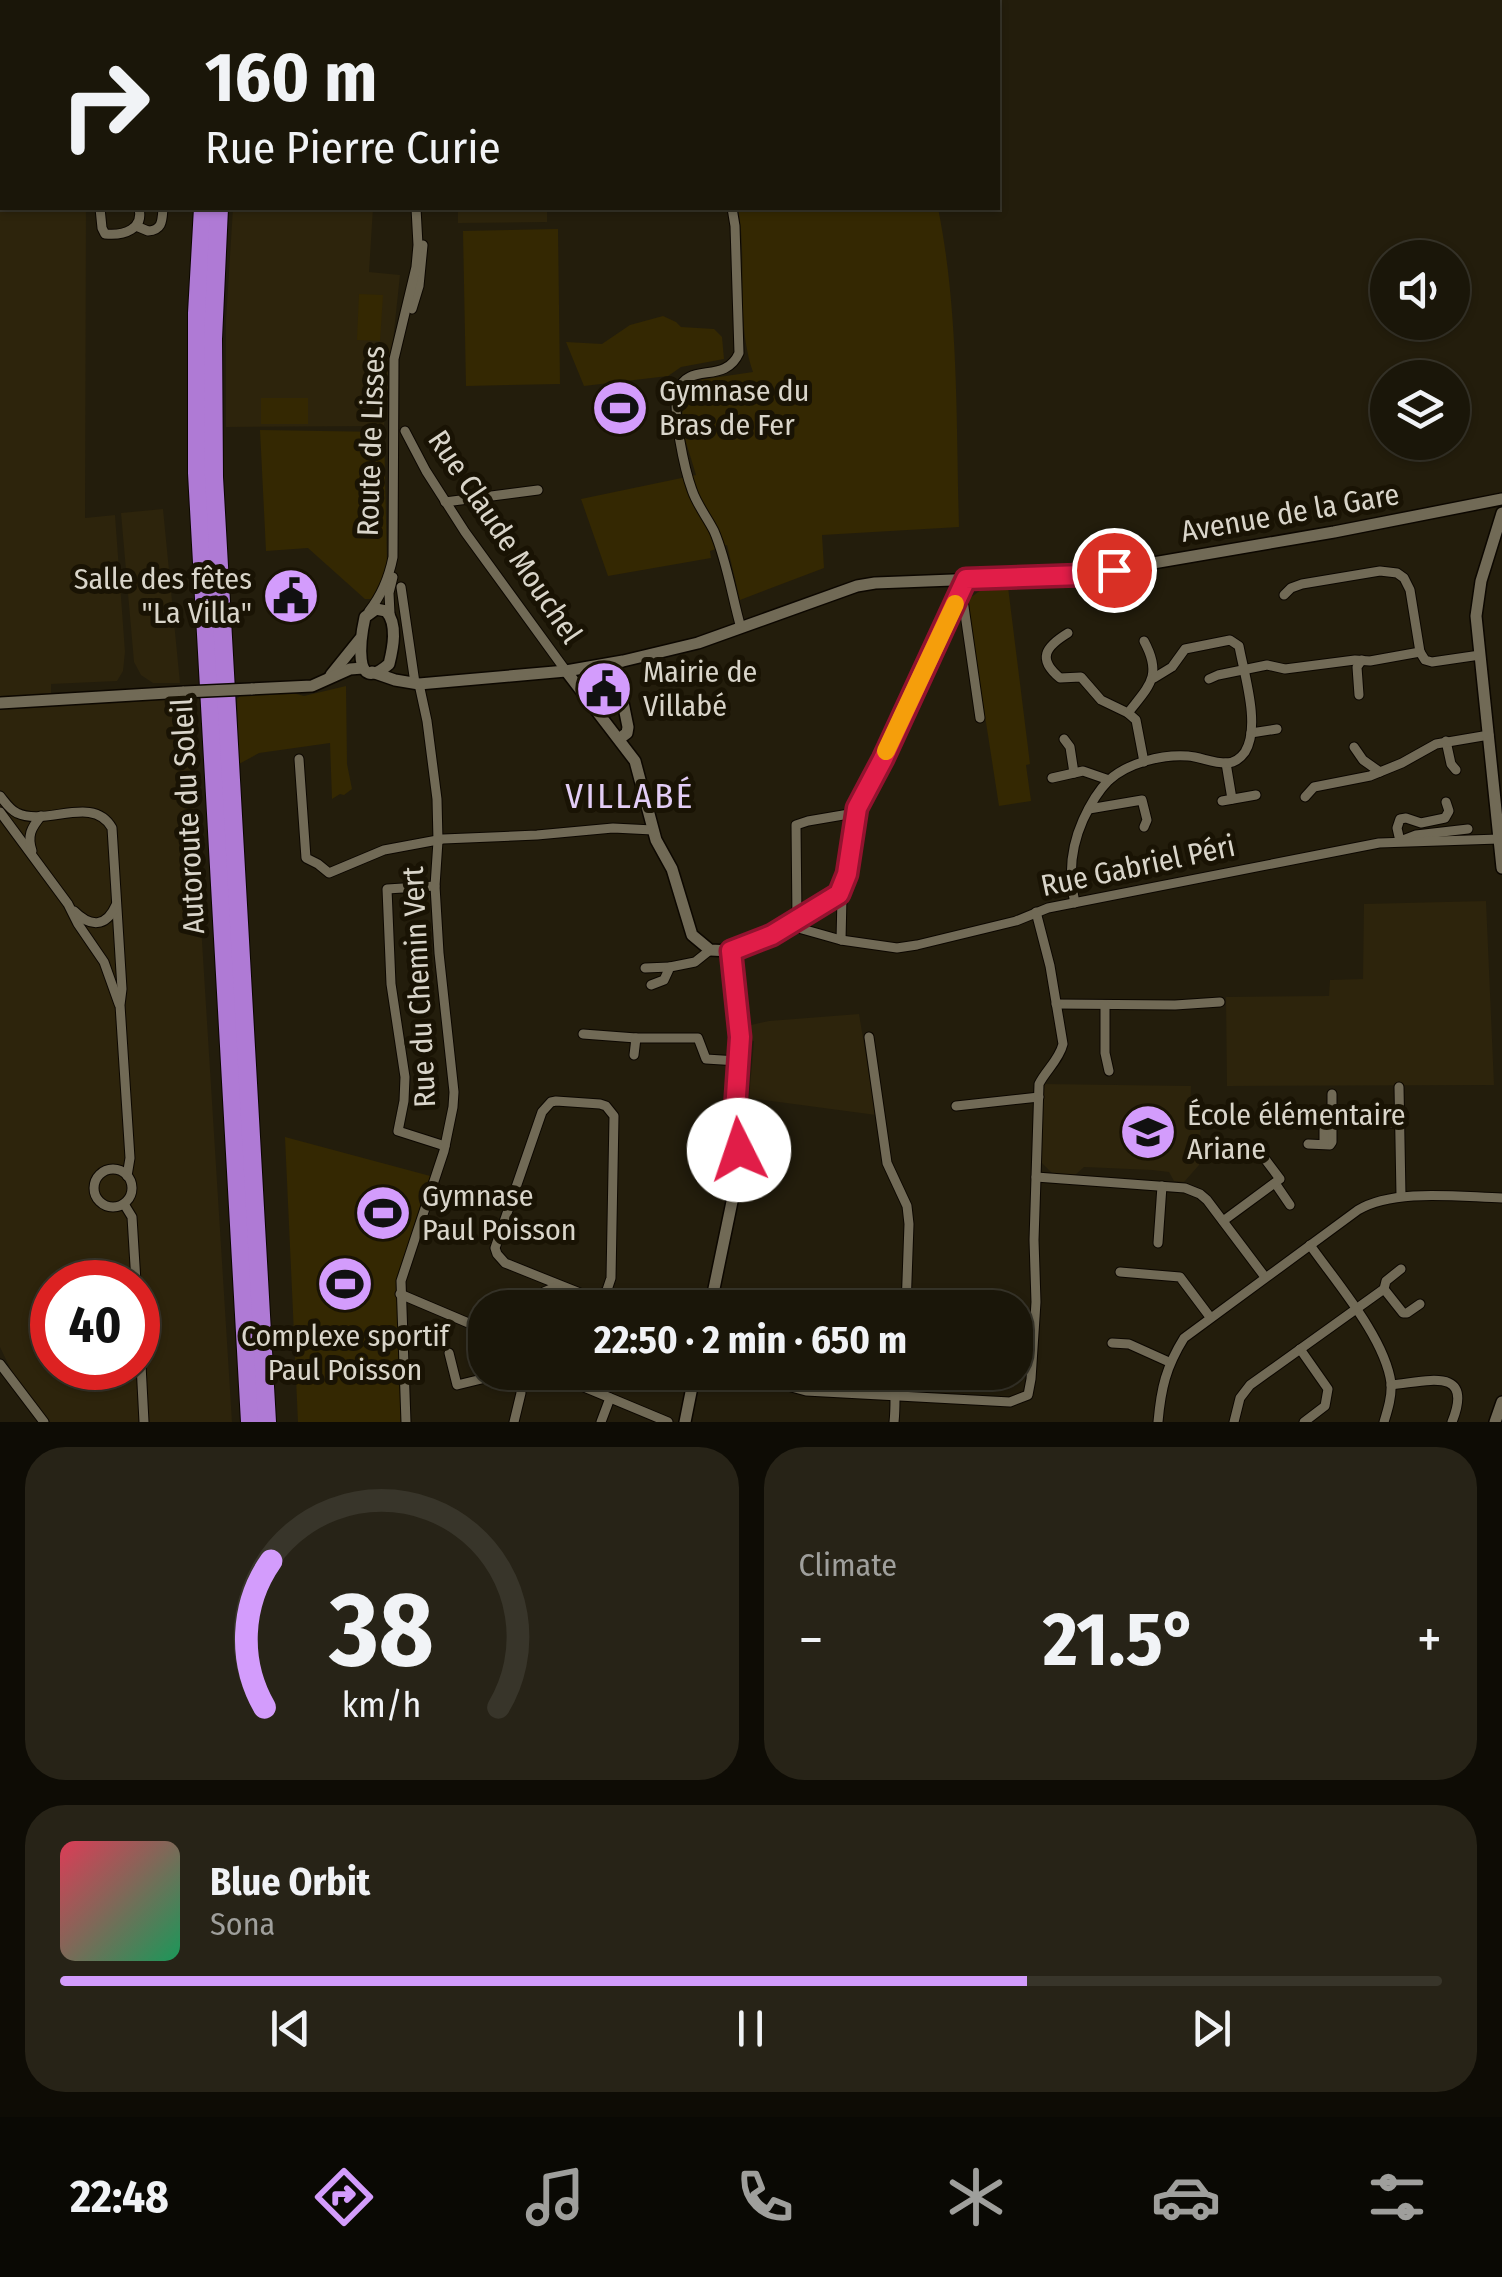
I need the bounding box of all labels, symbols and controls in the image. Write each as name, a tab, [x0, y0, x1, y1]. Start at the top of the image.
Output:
text: 160 m	[205, 36, 377, 120]
icon: right	[40, 40, 170, 170]
text: Rue Pierre Curie	[205, 121, 501, 175]
map controls	[1370, 240, 1470, 460]
button: sound	[1370, 240, 1470, 340]
street label: Route de Lisses	[350, 345, 392, 537]
button: layers	[1370, 360, 1470, 460]
place label: Gymnase du Bras de Fer	[659, 373, 809, 443]
sports icon: Gymnase du Bras de Fer	[590, 378, 650, 438]
street label: Rue Claude Mouchel	[420, 424, 590, 650]
street label: Avenue de la Gare	[1178, 476, 1402, 550]
pin	[1072, 528, 1157, 613]
icon: arrive	[1087, 543, 1142, 598]
place label: Salle des fêtes "La Villa"	[74, 561, 252, 631]
public building icon: Salle des fêtes "La Villa"	[261, 566, 321, 626]
place label: Mairie de Villabé	[643, 654, 757, 724]
public building icon: Mairie de Villabé	[574, 659, 634, 719]
street label: Autoroute du Soleil	[164, 697, 212, 935]
district label: VILLABÉ	[565, 775, 695, 817]
street label: Rue Gabriel Péri	[1038, 828, 1238, 904]
street label: Rue du Chemin Vert	[395, 865, 443, 1108]
place label: École élémentaire Ariane	[1187, 1097, 1406, 1167]
position arrow	[687, 1098, 791, 1202]
school or university icon: École élémentaire Ariane	[1118, 1102, 1178, 1162]
place label: Gymnase Paul Poisson	[422, 1178, 577, 1248]
sports icon: Gymnase Paul Poisson	[353, 1183, 413, 1243]
sports icon: Complexe sportif Paul Poisson	[315, 1254, 375, 1314]
speed limit sign: 40	[30, 1260, 160, 1390]
text: 22:50 · 2 min · 650 m	[594, 1317, 907, 1363]
place label: Complexe sportif Paul Poisson	[241, 1318, 451, 1388]
text: Climate	[799, 1546, 897, 1584]
text: 38	[329, 1568, 434, 1693]
text: 21.5°	[1043, 1595, 1197, 1685]
text: −	[799, 1607, 823, 1673]
text: +	[1417, 1607, 1442, 1673]
text: km/h	[342, 1684, 422, 1726]
text: Blue Orbit	[210, 1859, 370, 1905]
text: Sona	[210, 1905, 275, 1943]
icon: previous	[263, 2001, 318, 2056]
icon: pause	[723, 2001, 778, 2056]
icon: next	[1184, 2001, 1239, 2056]
icon: directions	[309, 2162, 379, 2232]
icon: music	[520, 2162, 590, 2232]
icon: phone	[730, 2162, 800, 2232]
icon: climate	[941, 2162, 1011, 2232]
icon: car	[1151, 2162, 1221, 2232]
icon: filters	[1362, 2162, 1432, 2232]
text: 22:48	[70, 2170, 169, 2224]

